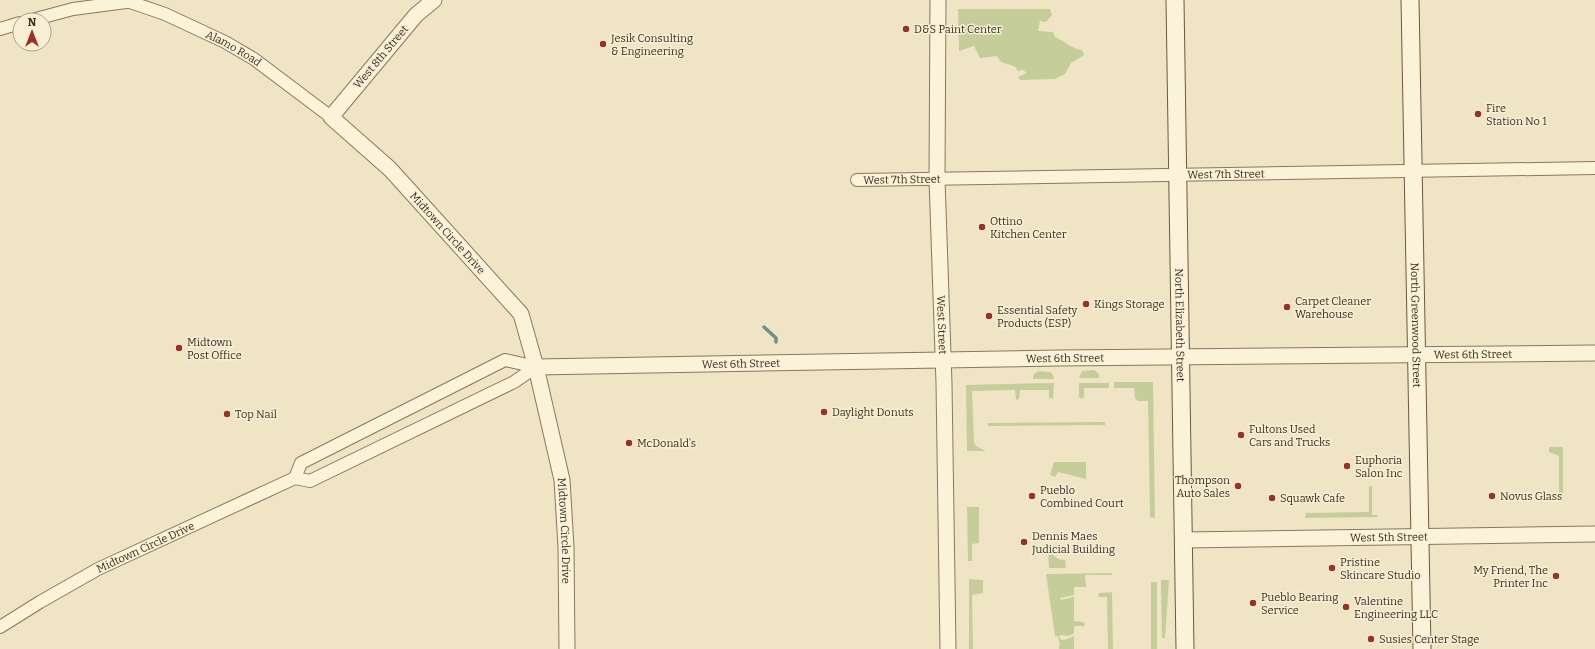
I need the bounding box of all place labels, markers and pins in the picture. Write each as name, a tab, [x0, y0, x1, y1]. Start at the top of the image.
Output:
place label: D&S Paint Center	[914, 23, 1002, 36]
marker: D&S Paint Center	[901, 24, 911, 34]
place label: Jesik Consulting & Engineering	[610, 32, 693, 58]
marker: Jesik Consulting & Engineering	[598, 39, 608, 49]
place label: Fire Station No 1	[1486, 102, 1547, 128]
marker: Fire Station No 1	[1473, 109, 1483, 119]
place label: Ottino Kitchen Center	[990, 215, 1067, 241]
marker: Ottino Kitchen Center	[977, 222, 987, 232]
place label: Carpet Cleaner Warehouse	[1295, 295, 1371, 321]
place label: Kings Storage	[1094, 298, 1165, 311]
marker: Kings Storage	[1081, 299, 1091, 309]
marker: Carpet Cleaner Warehouse	[1282, 302, 1292, 312]
place label: Essential Safety Products (ESP)	[997, 304, 1078, 330]
marker: Essential Safety Products (ESP)	[984, 311, 994, 321]
place label: Midtown Post Office	[187, 336, 242, 362]
marker: Midtown Post Office	[174, 343, 184, 353]
place label: Daylight Donuts	[832, 406, 914, 419]
marker: Daylight Donuts	[819, 407, 829, 417]
place label: Top Nail	[235, 408, 277, 421]
marker: Top Nail	[222, 409, 232, 419]
place label: Fultons Used Cars and Trucks	[1249, 423, 1330, 449]
marker: Fultons Used Cars and Trucks	[1236, 430, 1246, 440]
place label: McDonald's	[637, 437, 696, 450]
marker: McDonald's	[624, 438, 634, 448]
place label: Euphoria Salon Inc	[1355, 454, 1403, 480]
marker: Euphoria Salon Inc	[1342, 461, 1352, 471]
place label: Thompson Auto Sales	[1175, 474, 1230, 500]
marker: Thompson Auto Sales	[1233, 481, 1243, 491]
place label: Pueblo Combined Court	[1040, 484, 1124, 510]
place label: Novus Glass	[1500, 490, 1562, 503]
marker: Pueblo Combined Court	[1027, 491, 1037, 501]
marker: Novus Glass	[1487, 491, 1497, 501]
place label: Squawk Cafe	[1280, 492, 1345, 505]
marker: Squawk Cafe	[1267, 493, 1277, 503]
place label: Dennis Maes Judicial Building	[1031, 530, 1115, 556]
marker: Dennis Maes Judicial Building	[1019, 537, 1029, 547]
place label: Pristine Skincare Studio	[1340, 556, 1421, 582]
marker: Pristine Skincare Studio	[1327, 563, 1337, 573]
place label: My Friend, The Printer Inc	[1473, 564, 1548, 590]
marker: My Friend, The Printer Inc	[1551, 571, 1561, 581]
place label: Pueblo Bearing Service	[1261, 591, 1338, 617]
place label: Valentine Engineering LLC	[1354, 595, 1438, 621]
marker: Pueblo Bearing Service	[1248, 598, 1258, 608]
marker: Valentine Engineering LLC	[1341, 602, 1351, 612]
place label: Susies Center Stage	[1379, 633, 1479, 646]
marker: Susies Center Stage	[1366, 634, 1376, 644]

